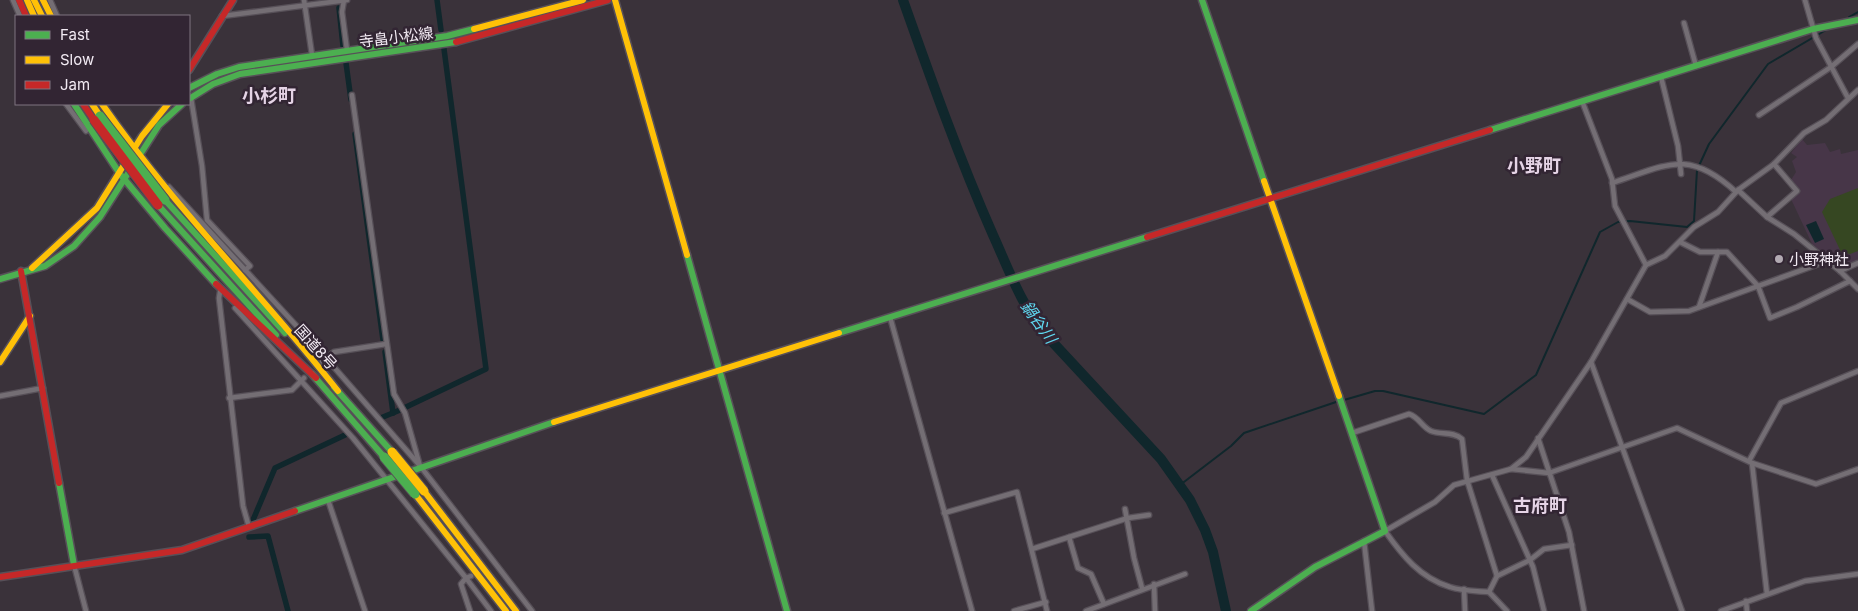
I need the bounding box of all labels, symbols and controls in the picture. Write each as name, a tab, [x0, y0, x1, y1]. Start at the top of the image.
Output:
legend	[15, 15, 190, 105]
street label: 寺畠小松線	[358, 23, 434, 51]
text: Fast	[60, 25, 90, 44]
text: Slow	[60, 50, 94, 69]
text: Jam	[60, 75, 90, 94]
district label: 小杉町	[242, 85, 296, 106]
district label: 小野町	[1507, 155, 1561, 176]
place label: 小野神社	[1789, 250, 1849, 269]
marker: 小野神社	[1773, 253, 1785, 265]
water label: 鍋谷川	[1017, 297, 1062, 349]
street label: 国道8号	[291, 320, 341, 374]
district label: 古府町	[1513, 495, 1567, 516]

